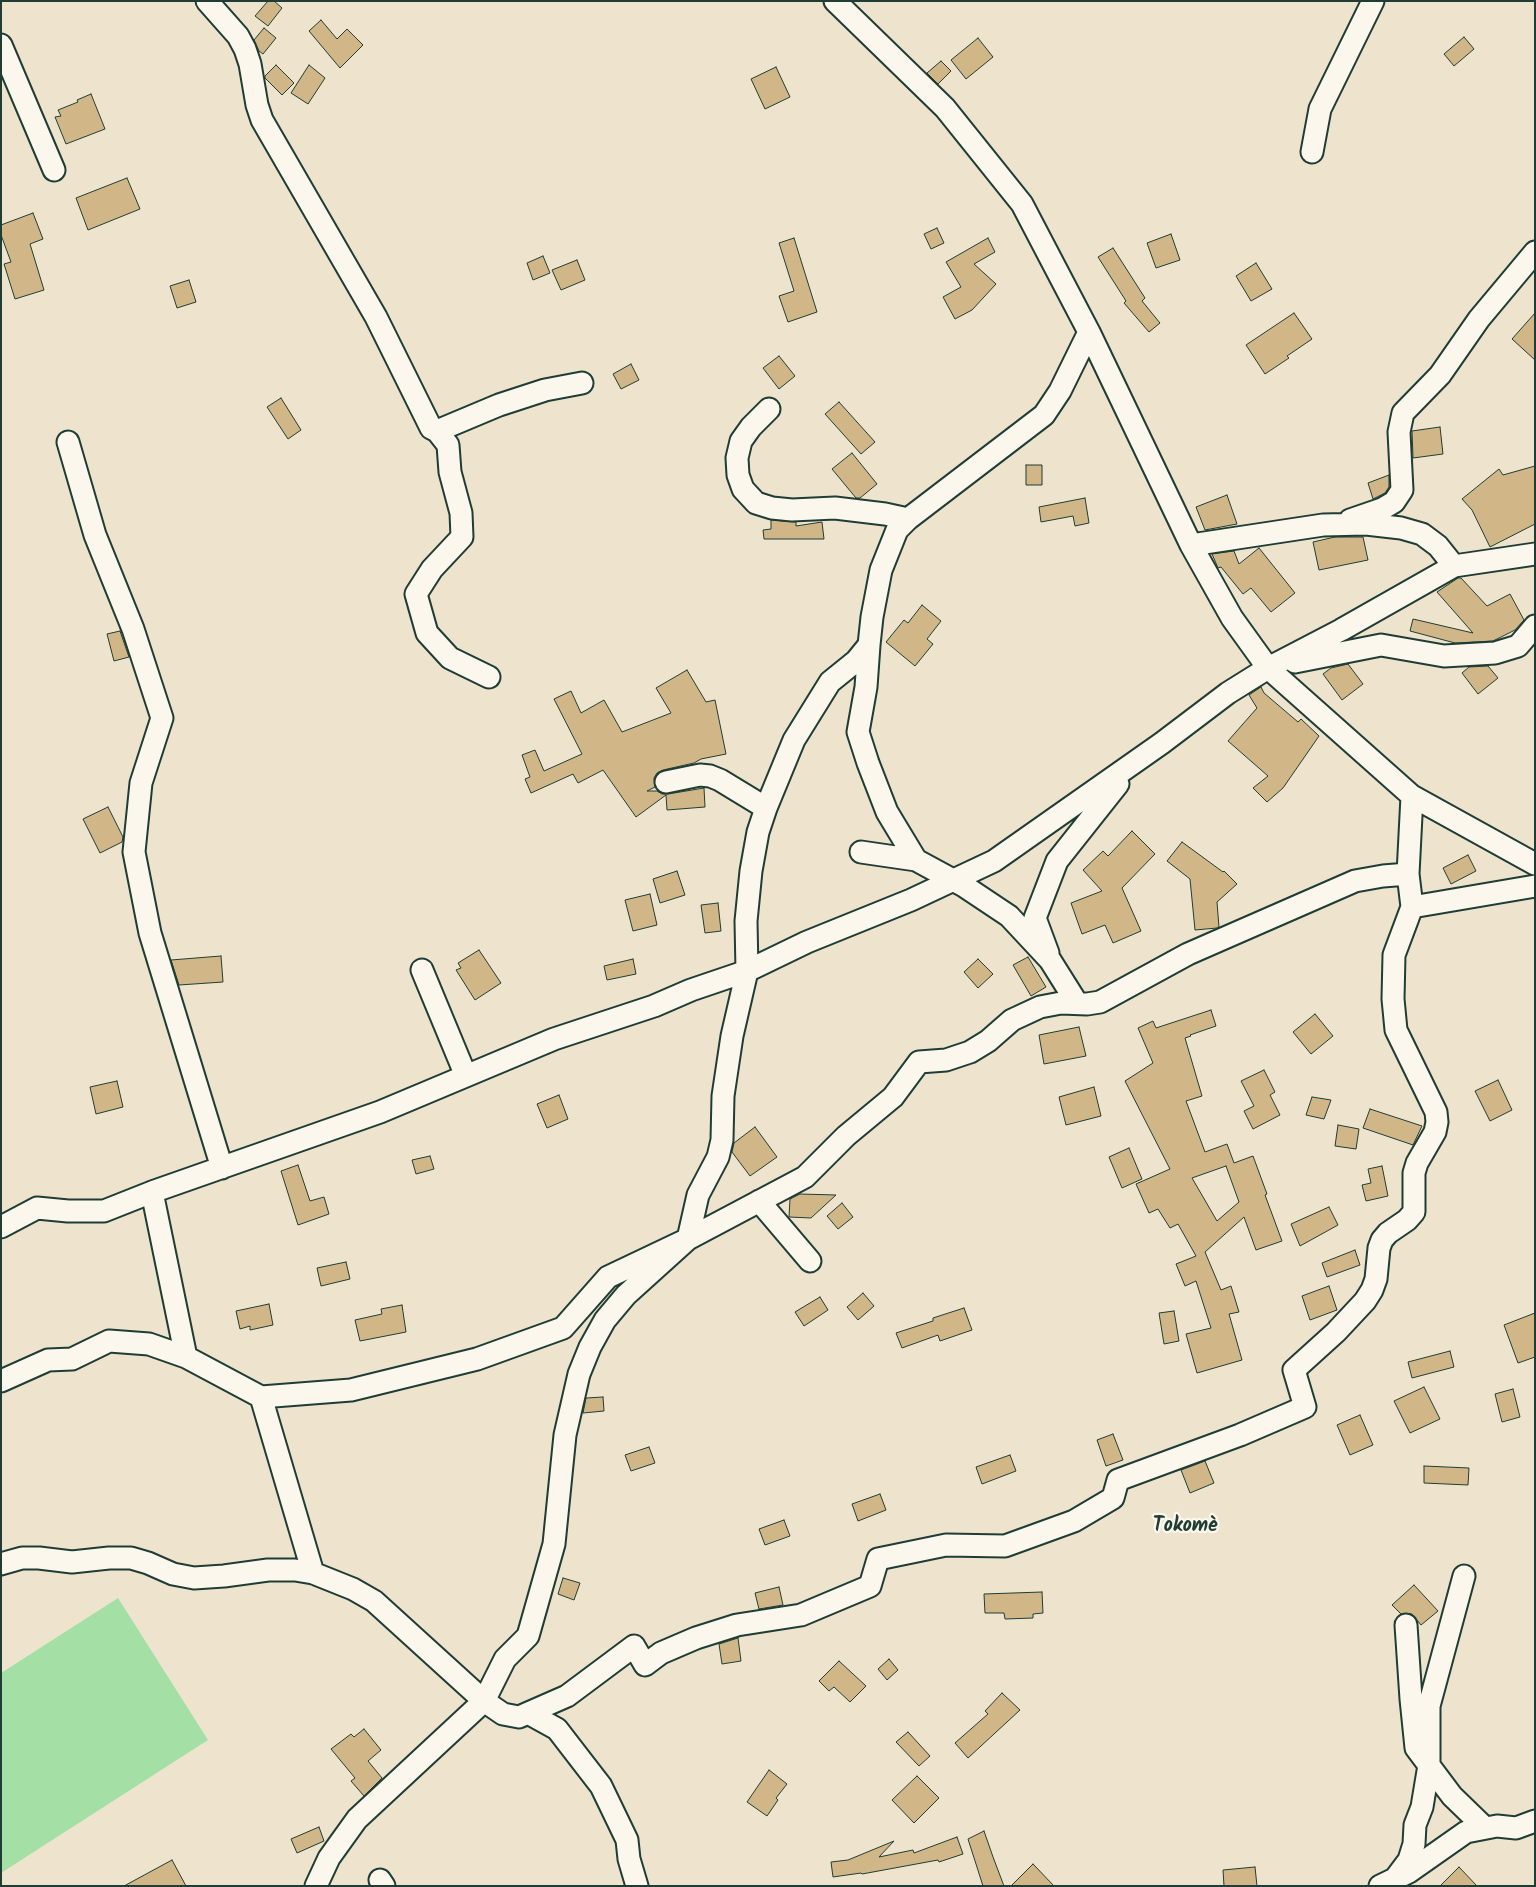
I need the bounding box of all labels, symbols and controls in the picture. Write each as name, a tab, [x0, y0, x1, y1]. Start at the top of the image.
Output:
district label: Tokomè	[1153, 1516, 1217, 1540]

